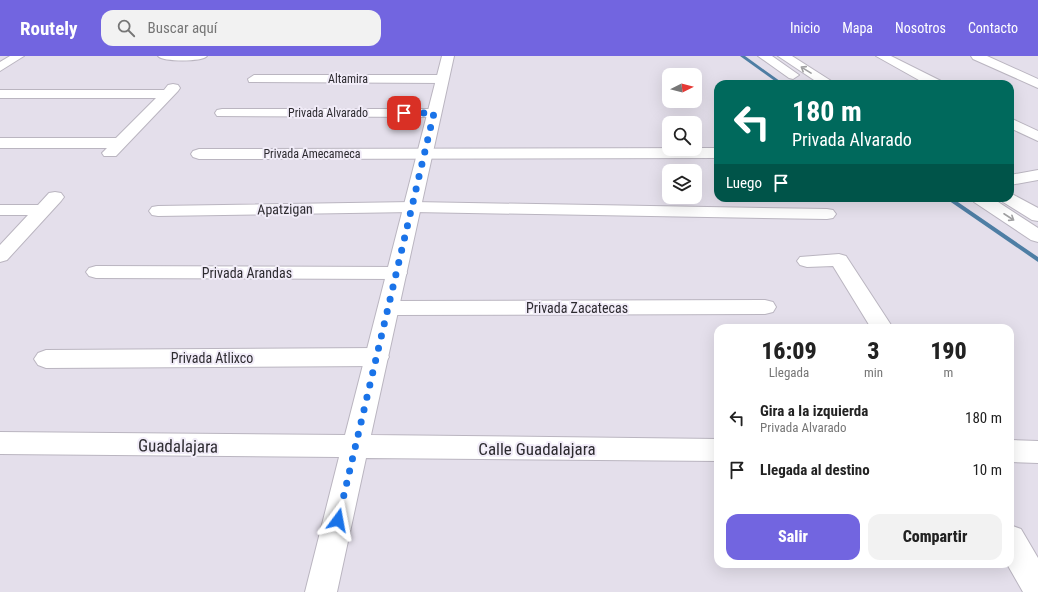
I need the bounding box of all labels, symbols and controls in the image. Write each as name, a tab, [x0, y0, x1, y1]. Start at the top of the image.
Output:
search box	[101, 10, 381, 46]
text: Routely	[20, 17, 77, 40]
icon: search	[115, 17, 137, 39]
text: Buscar aquí	[147, 19, 217, 37]
text: Inicio	[790, 20, 820, 36]
text: Mapa	[842, 20, 873, 36]
text: Nosotros	[895, 20, 946, 36]
text: Contacto	[968, 20, 1018, 36]
one-way arrow	[801, 66, 812, 74]
north arrow	[662, 68, 702, 108]
map controls	[662, 68, 702, 204]
street label: Altamira	[328, 72, 368, 86]
text: 180 m	[792, 95, 862, 128]
pin	[387, 96, 421, 130]
icon: left	[726, 96, 778, 148]
icon: arrive	[393, 102, 415, 124]
street label: Privada Alvarado	[288, 106, 368, 120]
button: search	[662, 116, 702, 156]
text: Privada Alvarado	[792, 129, 912, 150]
street label: Privada Amecameca	[263, 147, 361, 161]
button: layers	[662, 164, 702, 204]
icon: arrive	[770, 172, 792, 194]
text: Luego	[726, 174, 762, 192]
street label: Apatzigan	[257, 201, 313, 217]
one-way arrow	[1003, 213, 1014, 221]
street label: Privada Arandas	[202, 265, 292, 281]
street label: Privada Zacatecas	[526, 300, 628, 316]
text: 16:09	[761, 337, 817, 365]
text: 3	[867, 337, 880, 365]
text: 190	[930, 337, 967, 365]
street label: Privada Atlixco	[171, 350, 253, 366]
text: Llegada	[769, 365, 809, 380]
text: min	[864, 365, 883, 380]
text: m	[944, 365, 953, 380]
text: Gira a la izquierda	[760, 402, 868, 420]
icon: left	[726, 407, 748, 429]
text: 180 m	[965, 409, 1002, 427]
text: Privada Alvarado	[760, 420, 847, 435]
street label: Guadalajara	[138, 435, 218, 457]
street label: Calle Guadalajara	[478, 439, 596, 459]
icon: arrive	[726, 459, 748, 481]
text: Llegada al destino	[760, 461, 870, 479]
text: 10 m	[972, 461, 1002, 479]
position arrow	[317, 499, 359, 541]
button: Salir	[726, 514, 860, 560]
button: Compartir	[868, 514, 1002, 560]

